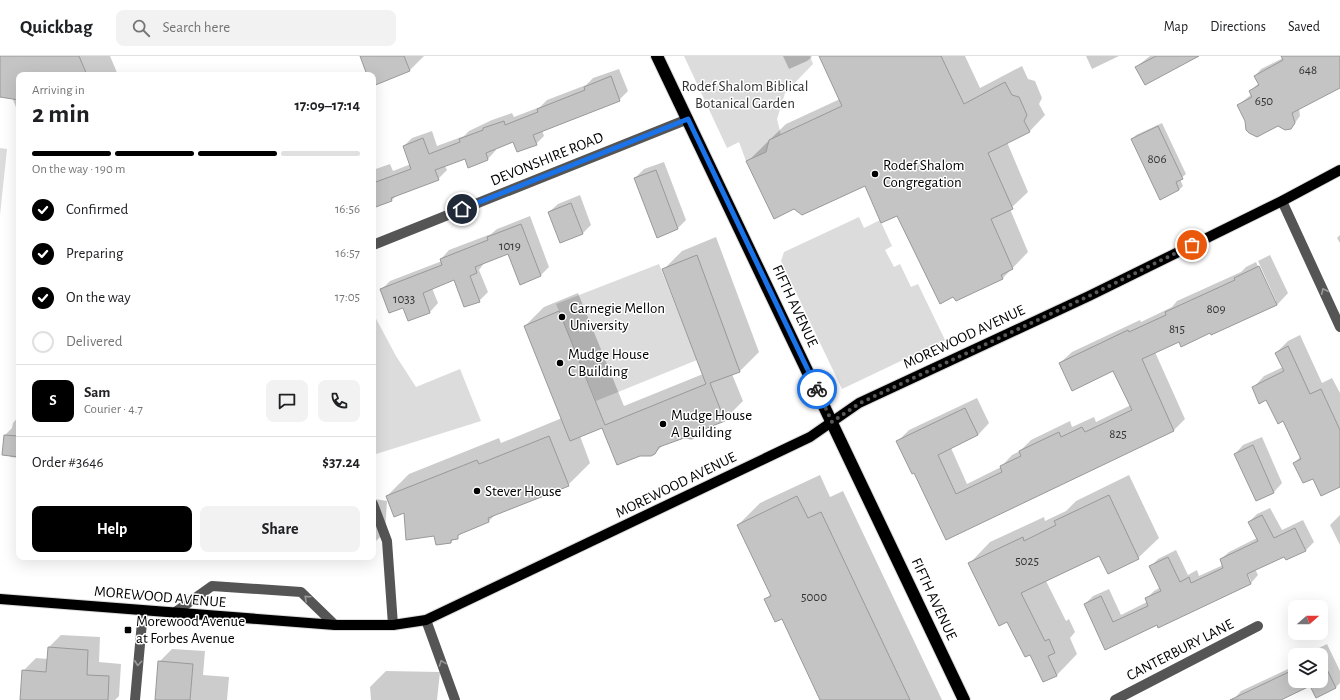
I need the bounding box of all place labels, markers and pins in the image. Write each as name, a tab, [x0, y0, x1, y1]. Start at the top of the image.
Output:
place label: Rodef Shalom Congregation	[883, 158, 964, 190]
marker: Rodef Shalom Congregation	[870, 169, 880, 179]
pin	[445, 192, 479, 226]
pin	[1175, 228, 1209, 262]
place label: Carnegie Mellon University	[570, 301, 665, 333]
marker: Carnegie Mellon University	[557, 312, 567, 322]
place label: Mudge House C Building	[568, 347, 649, 379]
marker: Mudge House C Building	[555, 358, 565, 368]
place label: Mudge House A Building	[671, 408, 752, 440]
marker: Mudge House A Building	[658, 419, 668, 429]
place label: Stever House	[485, 484, 561, 499]
marker: Stever House	[472, 486, 482, 496]
place label: Morewood Avenue at Forbes Avenue	[136, 614, 245, 646]
marker: Morewood Avenue at Forbes Avenue	[123, 625, 133, 635]

